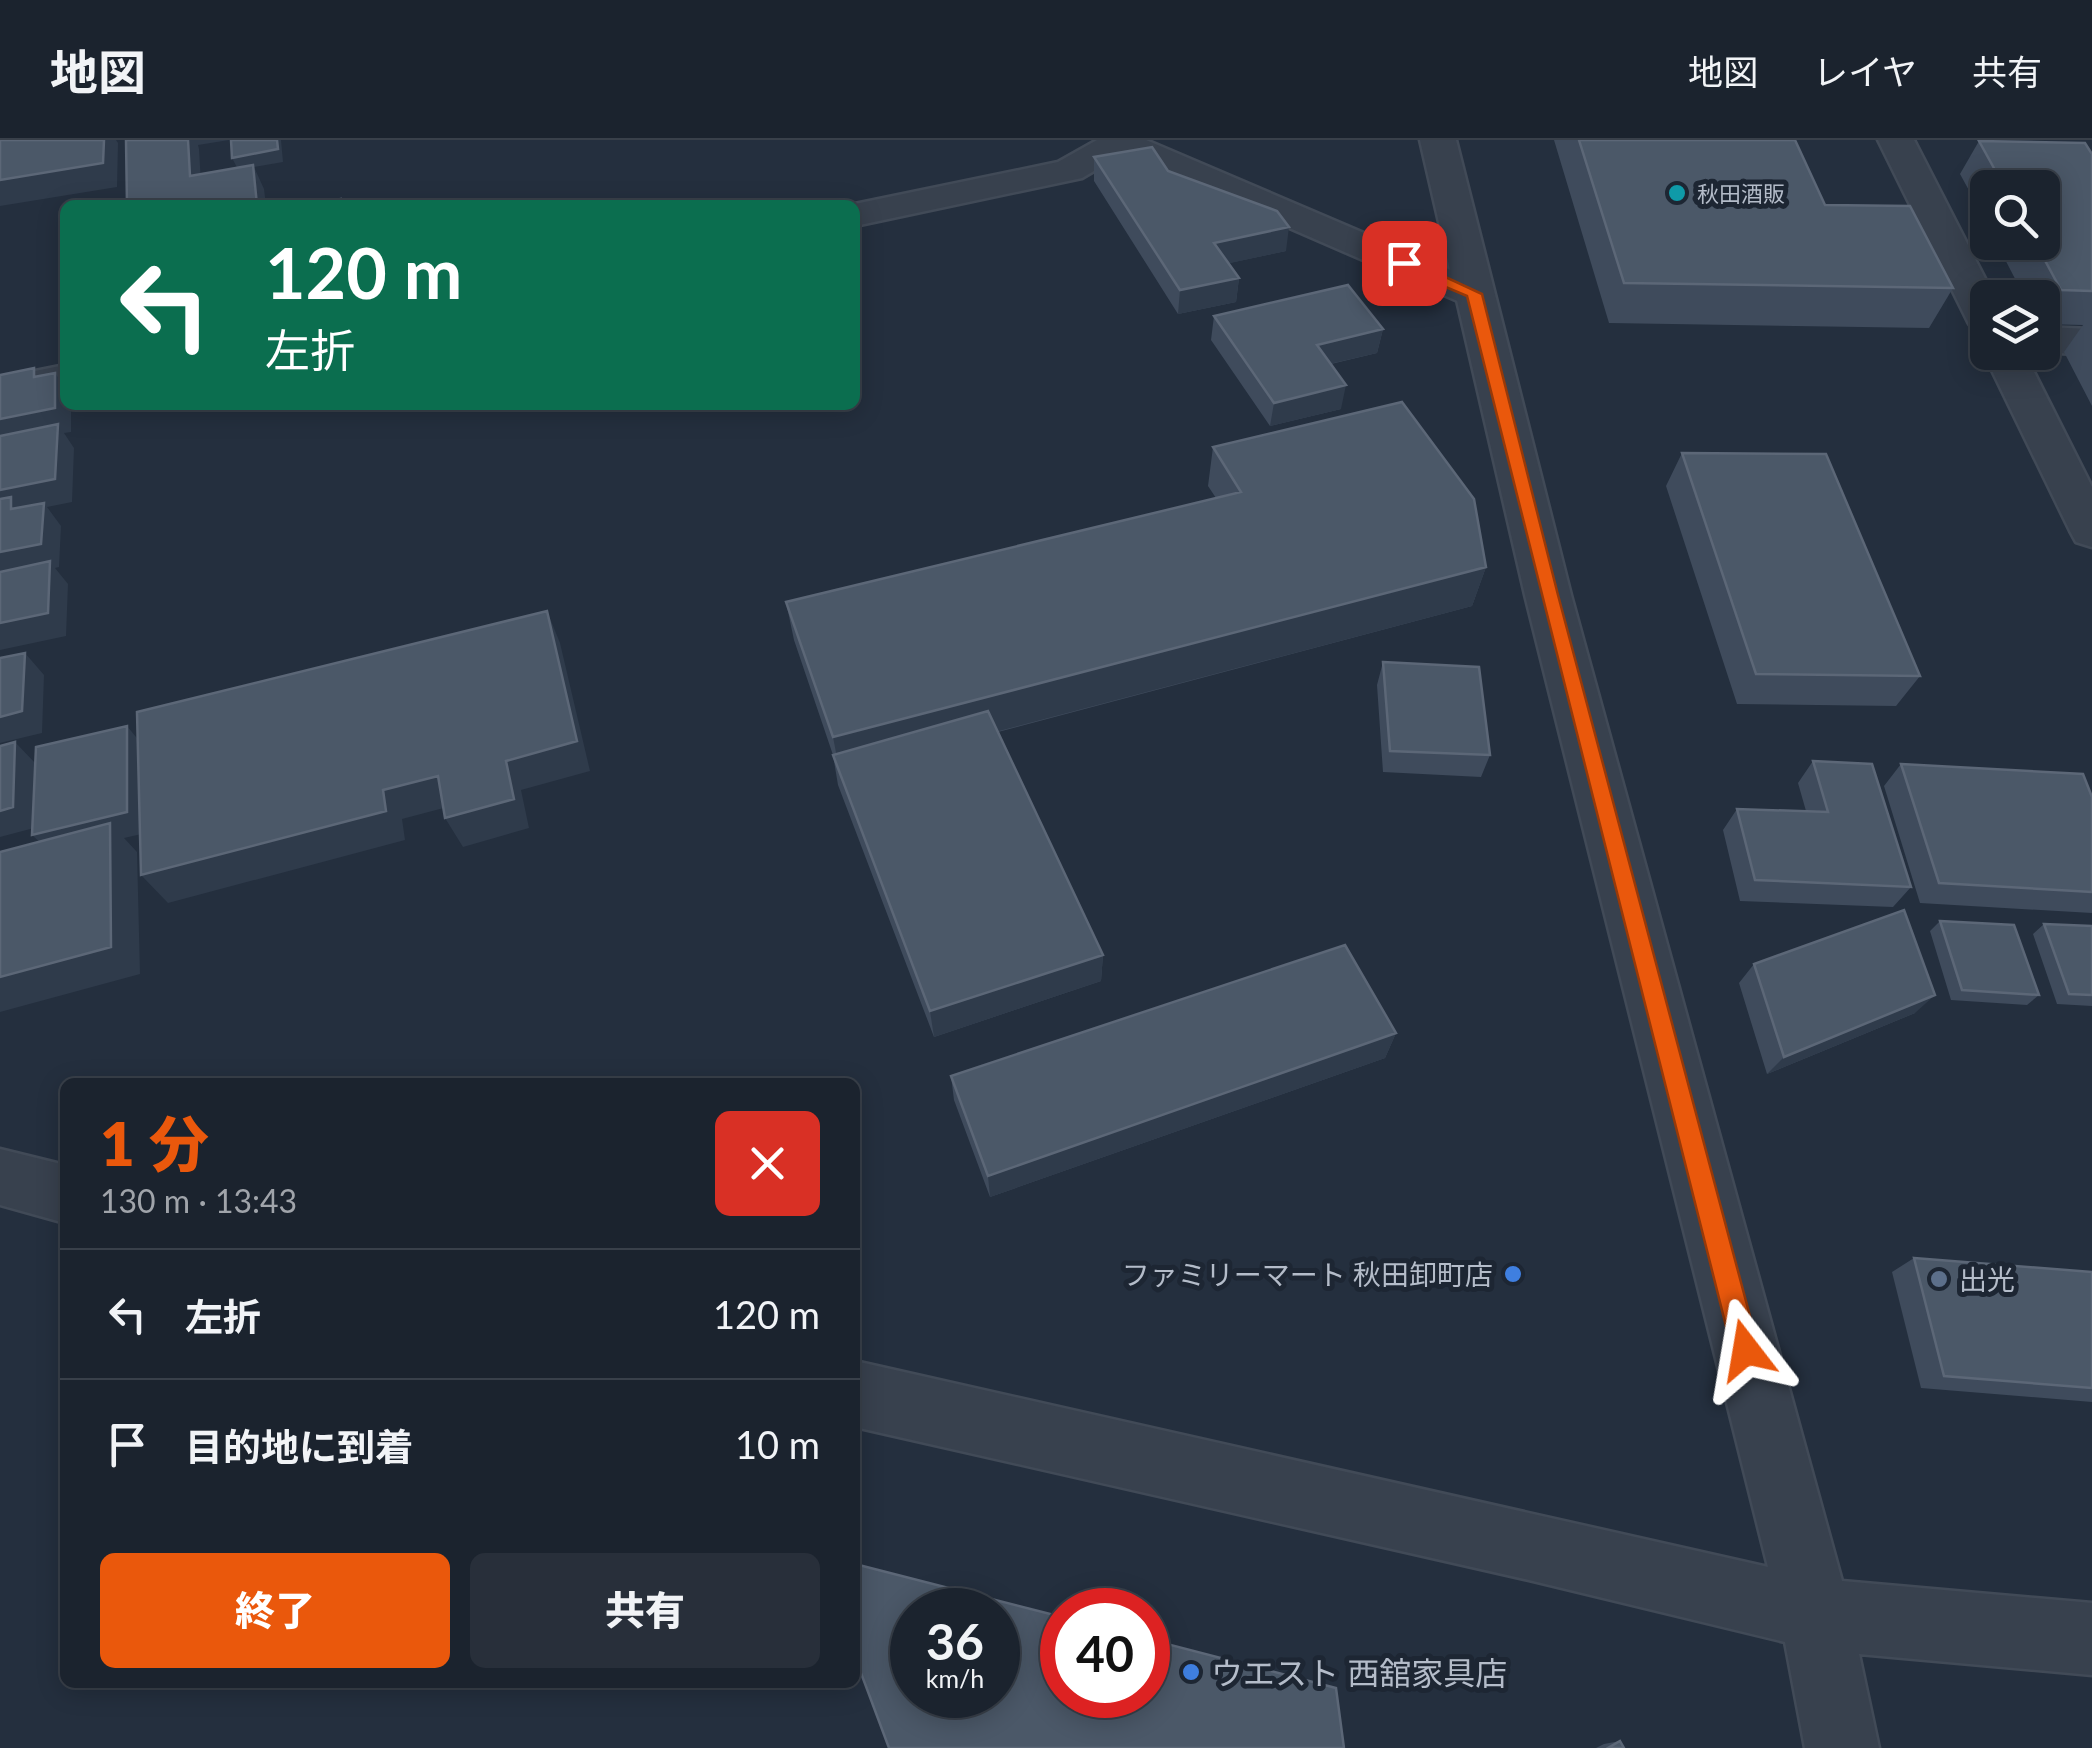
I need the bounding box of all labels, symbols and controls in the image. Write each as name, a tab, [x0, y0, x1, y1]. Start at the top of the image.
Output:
text: 地図	[50, 43, 146, 100]
text: 地図	[1688, 50, 1758, 92]
text: レイヤ	[1813, 50, 1917, 92]
text: 共有	[1972, 50, 2042, 92]
map controls	[1970, 170, 2060, 370]
button: search	[1970, 170, 2060, 260]
place label: 秋田酒販	[1697, 180, 1785, 207]
marker: 秋田酒販	[1666, 182, 1688, 204]
pin	[1362, 221, 1447, 306]
text: 120 m	[265, 230, 462, 314]
icon: arrive	[1377, 236, 1432, 291]
icon: left	[100, 240, 230, 370]
button: layers	[1970, 280, 2060, 370]
text: 左折	[265, 323, 355, 377]
text: 1 分	[100, 1107, 209, 1179]
button: close	[715, 1111, 820, 1216]
text: 130 m · 13:43	[100, 1181, 297, 1220]
place label: ファミリーマート 秋田卸町店	[1122, 1257, 1493, 1291]
place label: 出光	[1959, 1262, 2015, 1296]
marker: ファミリーマート 秋田卸町店	[1502, 1263, 1524, 1285]
marker: 出光	[1928, 1268, 1950, 1290]
icon: left	[100, 1287, 155, 1342]
text: 120 m	[713, 1291, 820, 1337]
text: 左折	[185, 1293, 261, 1339]
position arrow	[1694, 1298, 1798, 1402]
icon: arrive	[100, 1417, 155, 1472]
text: 10 m	[735, 1421, 820, 1467]
text: 目的地に到着	[185, 1423, 413, 1469]
button: 終了	[100, 1553, 450, 1668]
button: 共有	[470, 1553, 820, 1668]
speed limit sign: 40	[1040, 1588, 1170, 1718]
text: 36	[926, 1611, 984, 1671]
place label: ウエスト 西舘家具店	[1211, 1653, 1507, 1692]
marker: ウエスト 西舘家具店	[1180, 1661, 1202, 1683]
text: km/h	[926, 1663, 984, 1693]

